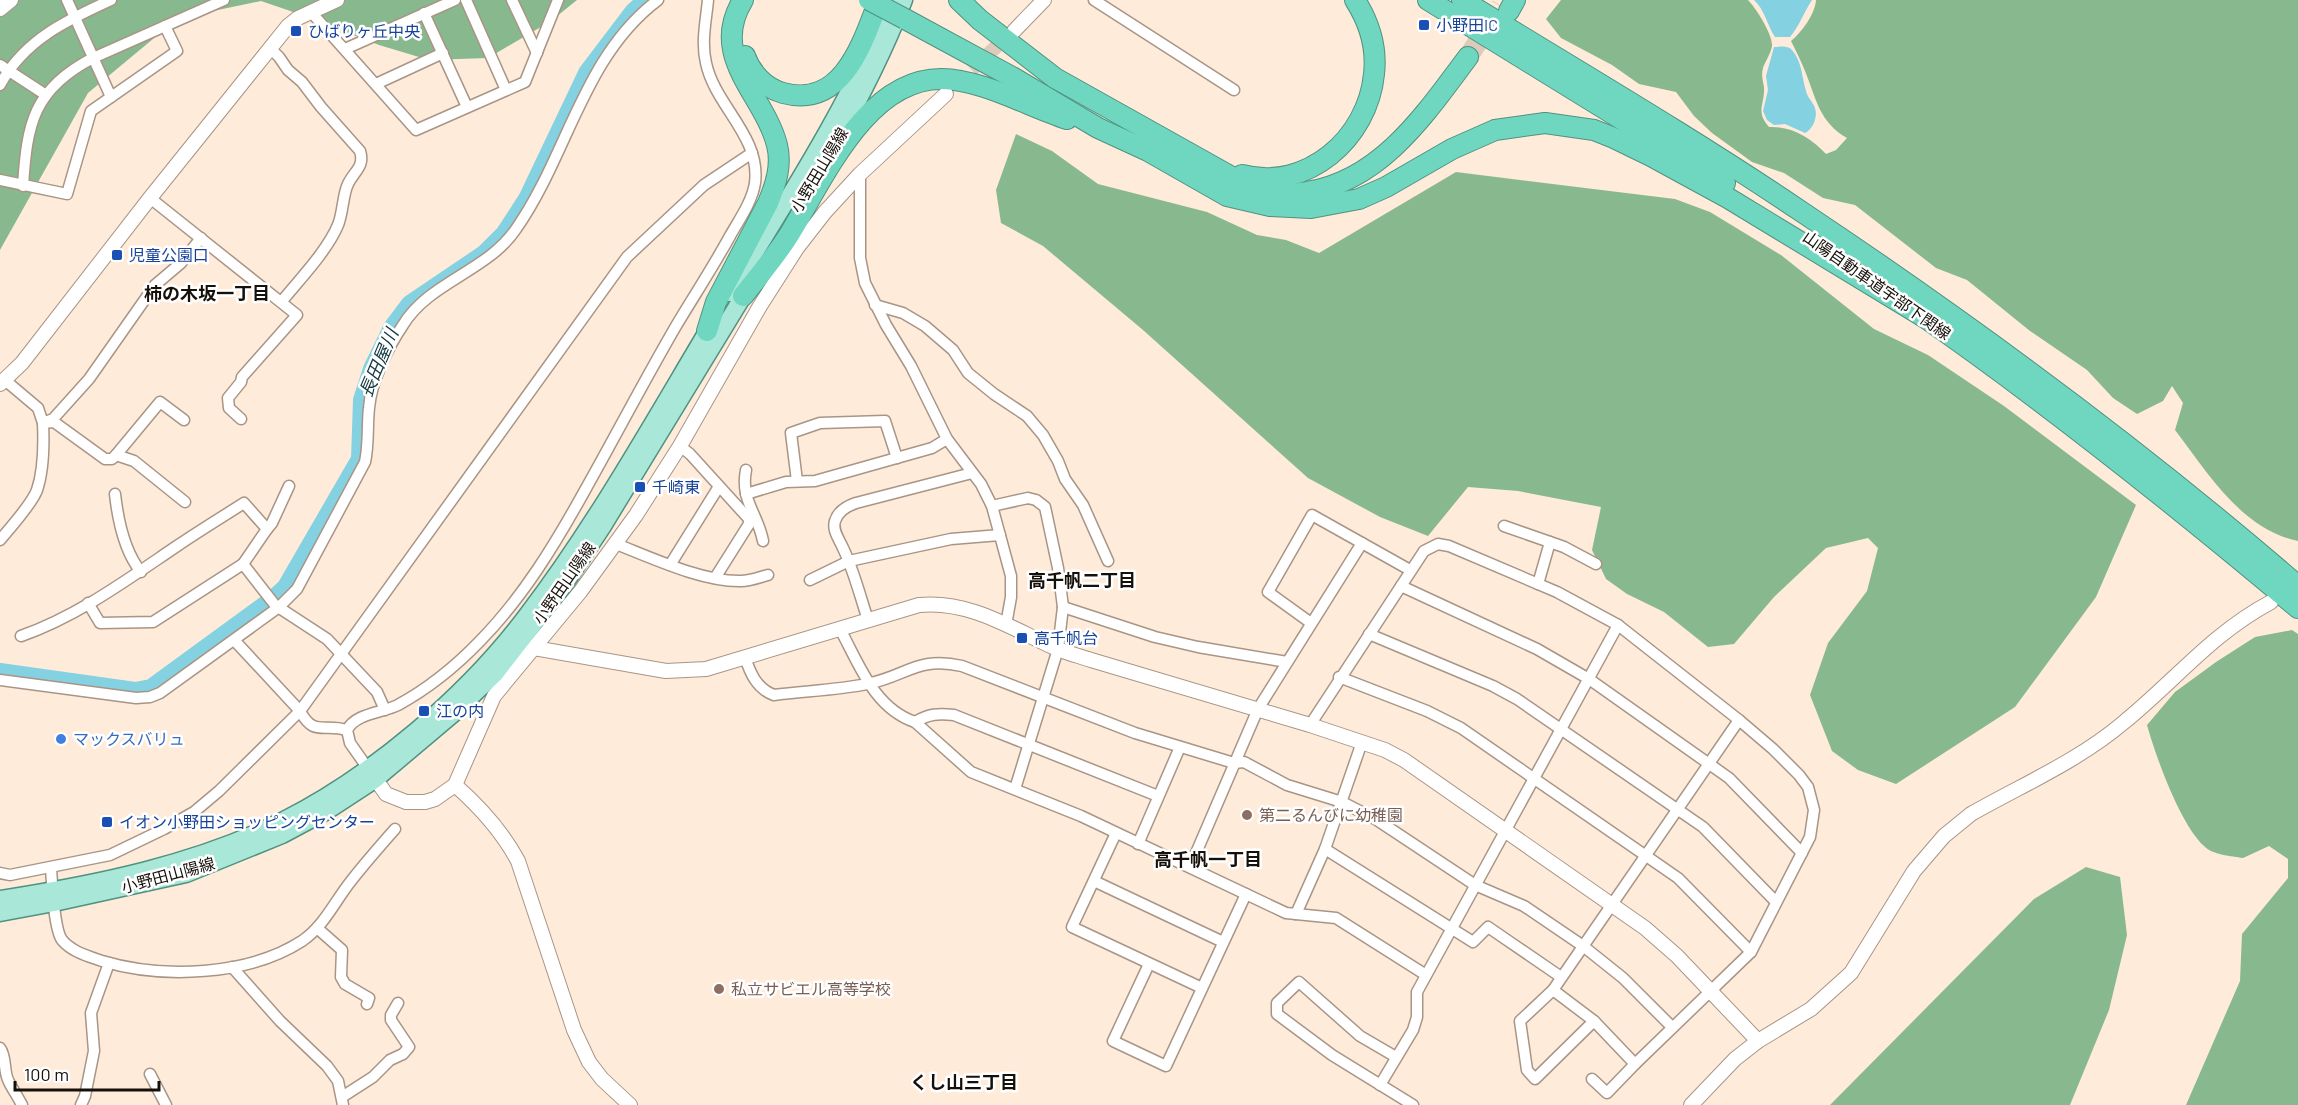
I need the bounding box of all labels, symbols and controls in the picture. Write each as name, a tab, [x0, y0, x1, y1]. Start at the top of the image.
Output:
place label: 小野田IC	[1436, 15, 1498, 34]
marker: 小野田IC	[1417, 18, 1431, 32]
place label: ひばりヶ丘中央	[308, 21, 420, 40]
marker: ひばりヶ丘中央	[289, 24, 303, 38]
street label: 小野田山陽線	[786, 124, 851, 216]
street label: 山陽自動車道宇部下関線	[1800, 226, 1955, 343]
place label: 児童公園口	[129, 245, 209, 264]
marker: 児童公園口	[110, 248, 124, 262]
district label: 柿の木坂一丁目	[144, 282, 270, 304]
water label: 長田屋川	[354, 323, 403, 400]
place label: 千崎東	[652, 477, 700, 496]
marker: 千崎東	[633, 480, 647, 494]
street label: 小野田山陽線	[528, 538, 599, 627]
district label: 高千帆二丁目	[1028, 569, 1136, 591]
place label: 高千帆台	[1034, 628, 1098, 647]
marker: 高千帆台	[1015, 631, 1029, 645]
place label: 江の内	[436, 701, 484, 720]
marker: 江の内	[417, 704, 431, 718]
place label: マックスバリュ	[73, 729, 185, 748]
marker: マックスバリュ	[54, 732, 68, 746]
place label: 第二るんびに幼稚園	[1259, 805, 1403, 824]
marker: 第二るんびに幼稚園	[1240, 808, 1254, 822]
place label: イオン小野田ショッピングセンター	[119, 812, 375, 831]
marker: イオン小野田ショッピングセンター	[100, 815, 114, 829]
district label: 高千帆一丁目	[1154, 848, 1262, 870]
street label: 小野田山陽線	[119, 853, 217, 896]
place label: 私立サビエル高等学校	[731, 979, 891, 998]
marker: 私立サビエル高等学校	[712, 982, 726, 996]
scale bar	[15, 1054, 159, 1092]
text: 100 m	[24, 1063, 69, 1085]
district label: くし山三丁目	[910, 1071, 1018, 1093]

